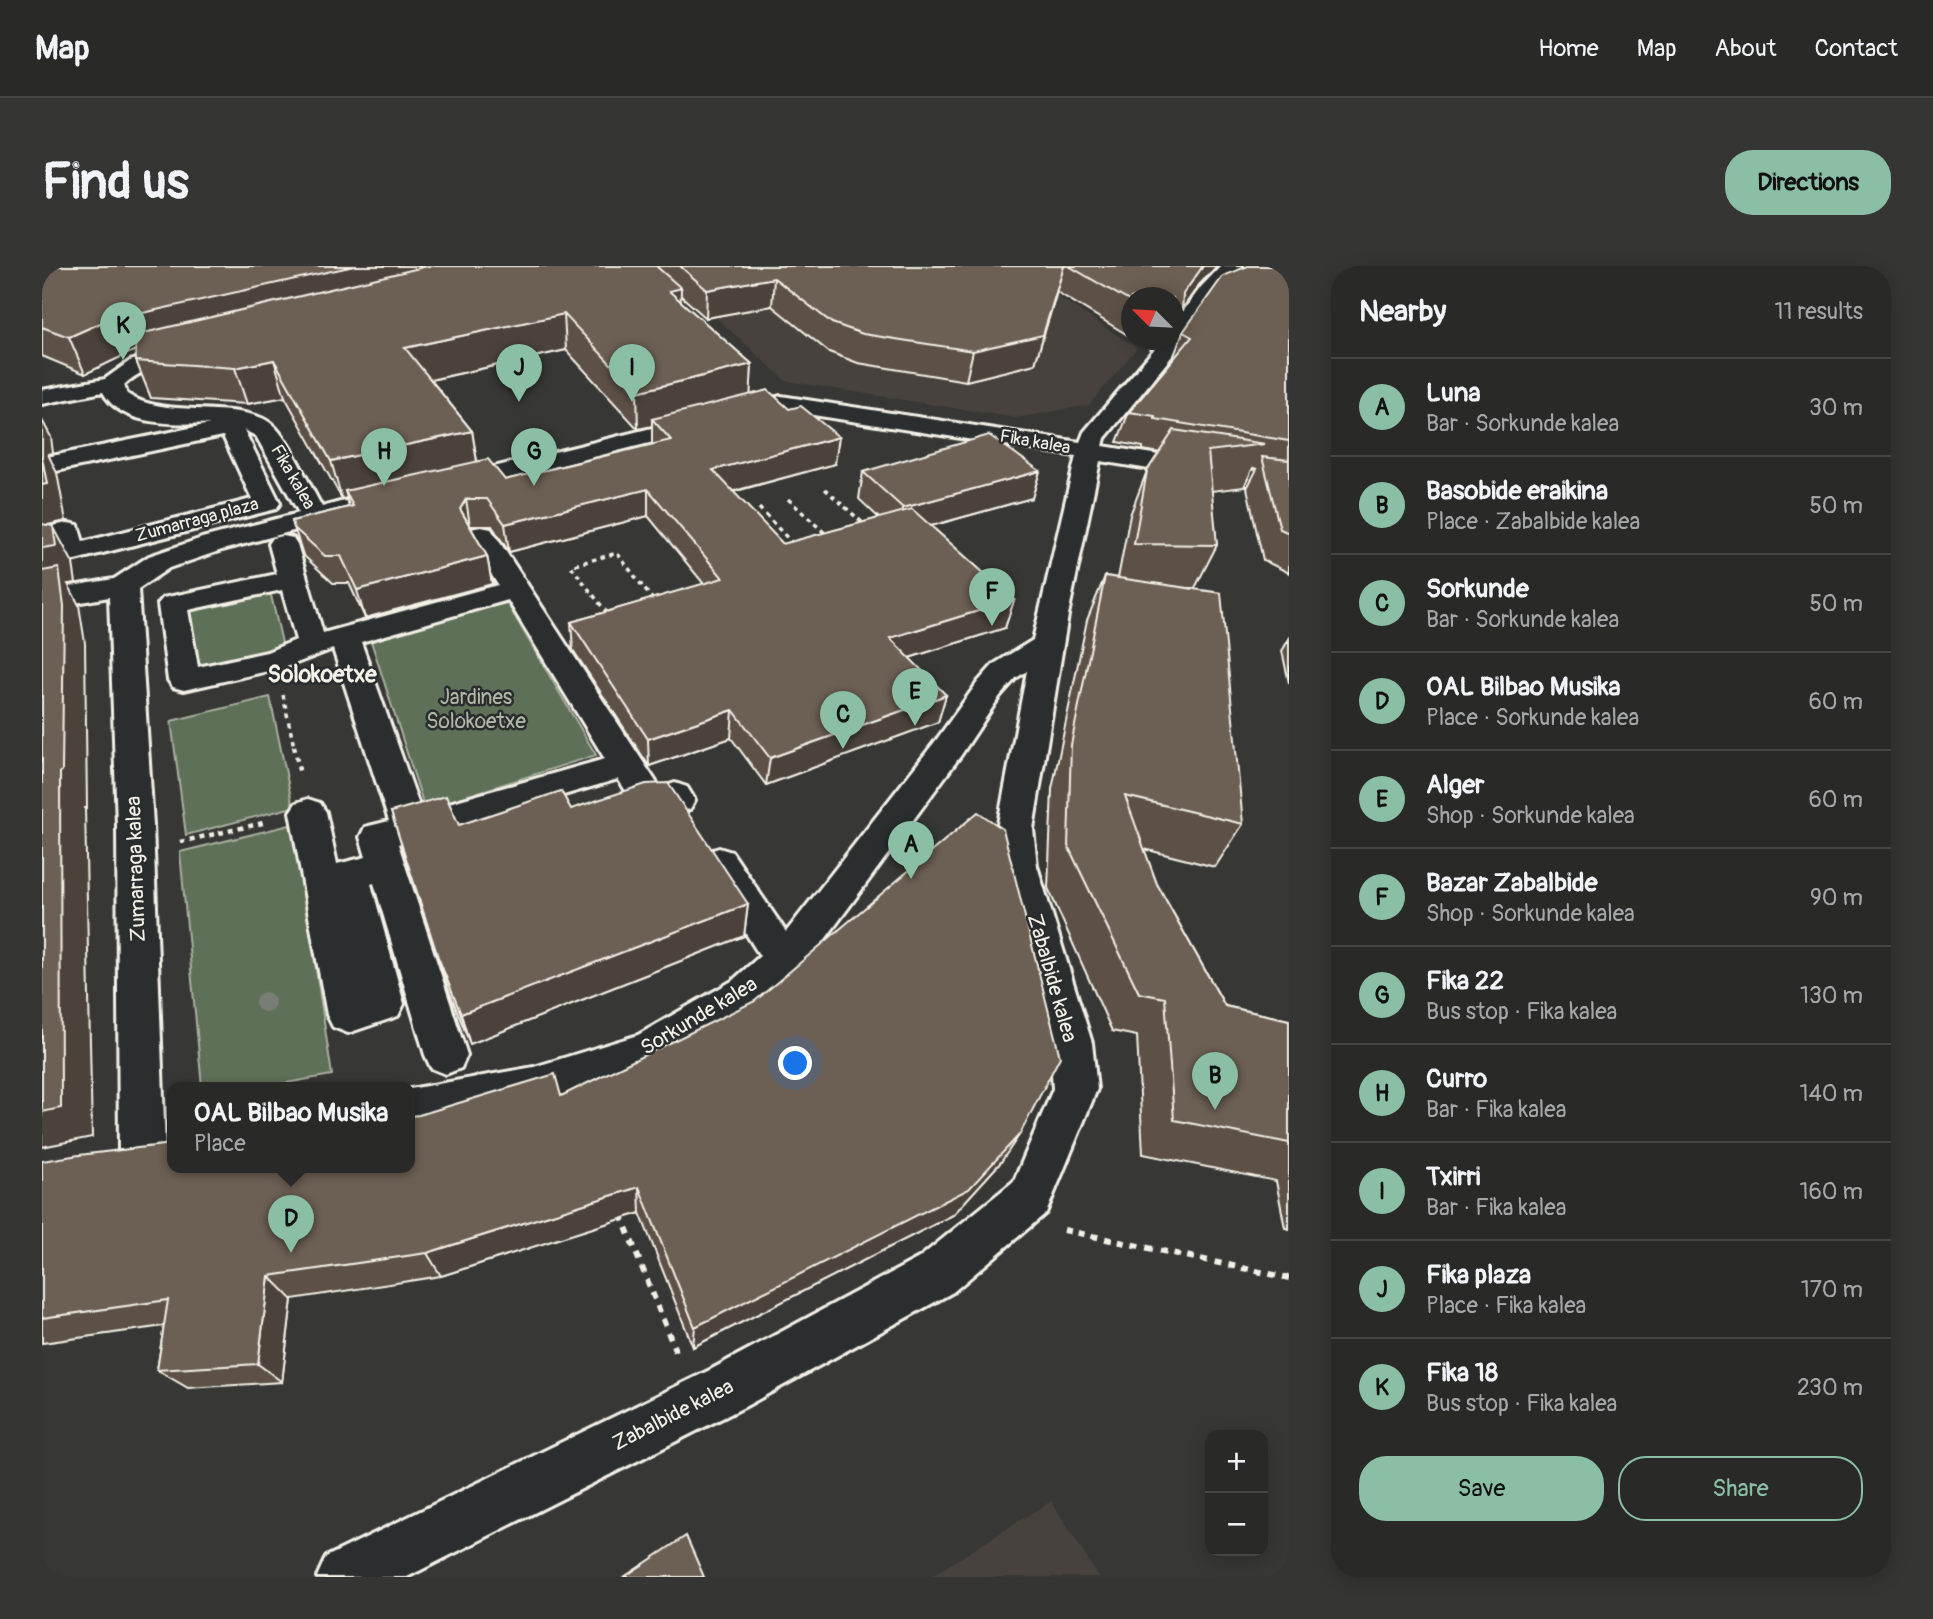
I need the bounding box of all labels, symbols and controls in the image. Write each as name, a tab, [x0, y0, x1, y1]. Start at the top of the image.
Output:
text: Map	[35, 28, 90, 69]
text: Home	[1538, 34, 1599, 63]
text: Map	[1637, 34, 1677, 63]
text: About	[1715, 34, 1777, 63]
text: Contact	[1815, 34, 1898, 63]
button: Directions	[1725, 150, 1891, 215]
text: Find us	[42, 152, 189, 213]
north arrow	[1121, 287, 1184, 350]
text: Nearby	[1359, 293, 1446, 330]
text: 11 results	[1775, 297, 1863, 326]
pin: K	[100, 302, 146, 360]
pin: J	[496, 344, 542, 402]
pin: I	[609, 344, 655, 402]
text: Luna	[1426, 377, 1481, 409]
text: A	[1375, 393, 1389, 422]
text: 30 m	[1809, 393, 1863, 422]
text: Bar · Sorkunde kalea	[1426, 409, 1619, 438]
street label: Fika kalea	[998, 424, 1072, 460]
pin: H	[361, 428, 407, 486]
pin: G	[511, 428, 557, 486]
street label: Fika kalea	[265, 440, 321, 514]
text: Basobide eraikina	[1426, 475, 1608, 507]
text: B	[1375, 491, 1389, 520]
text: 50 m	[1809, 491, 1863, 520]
street label: Zumarraga plaza	[133, 493, 261, 547]
text: Place · Zabalbide kalea	[1426, 507, 1640, 536]
pin: F	[969, 568, 1015, 626]
text: Sorkunde	[1426, 573, 1529, 605]
text: C	[1375, 589, 1389, 618]
text: 50 m	[1809, 589, 1863, 618]
text: Bar · Sorkunde kalea	[1426, 605, 1619, 634]
district label: Solokoetxe	[268, 660, 377, 689]
pin: E	[892, 668, 938, 726]
text: OAL Bilbao Musika	[1426, 671, 1621, 703]
park label: Jardines Solokoetxe	[426, 684, 526, 735]
text: D	[1375, 687, 1389, 716]
text: 60 m	[1808, 687, 1863, 716]
pin: C	[820, 691, 866, 749]
text: Place · Sorkunde kalea	[1426, 703, 1639, 732]
text: Alger	[1426, 769, 1484, 801]
text: E	[1376, 785, 1388, 814]
text: 60 m	[1808, 785, 1863, 814]
street label: Zumarraga kalea	[120, 796, 152, 942]
text: Shop · Sorkunde kalea	[1426, 801, 1635, 830]
pin: A	[888, 821, 934, 879]
text: Bazar Zabalbide	[1426, 867, 1597, 899]
text: F	[1375, 883, 1389, 912]
text: 90 m	[1810, 883, 1863, 912]
text: Shop · Sorkunde kalea	[1426, 899, 1635, 928]
street label: Zabalbide kalea	[1021, 911, 1083, 1045]
text: Fika 22	[1426, 965, 1504, 997]
street label: Sorkunde kalea	[636, 971, 762, 1061]
text: G	[1374, 981, 1390, 1010]
text: 130 m	[1800, 981, 1863, 1010]
text: Bus stop · Fika kalea	[1426, 997, 1617, 1026]
your location	[778, 1046, 812, 1080]
pin: B	[1192, 1052, 1238, 1110]
text: Curro	[1426, 1063, 1487, 1095]
text: H	[1375, 1079, 1389, 1108]
text: 140 m	[1800, 1079, 1863, 1108]
popup	[167, 1082, 415, 1173]
text: Bar · Fika kalea	[1426, 1095, 1566, 1124]
text: OAL Bilbao Musika	[194, 1097, 388, 1129]
text: Place	[194, 1129, 246, 1158]
text: Txirri	[1426, 1161, 1480, 1193]
text: I	[1379, 1177, 1385, 1206]
text: 160 m	[1799, 1177, 1863, 1206]
text: Bar · Fika kalea	[1426, 1193, 1566, 1222]
pin: D	[268, 1195, 314, 1253]
text: Fika plaza	[1426, 1259, 1531, 1291]
text: J	[1376, 1275, 1388, 1304]
text: 170 m	[1801, 1275, 1863, 1304]
text: Place · Fika kalea	[1426, 1291, 1586, 1320]
text: Fika 18	[1426, 1357, 1498, 1389]
street label: Zabalbide kalea	[608, 1373, 738, 1457]
text: K	[1375, 1373, 1389, 1402]
text: 230 m	[1797, 1373, 1863, 1402]
text: Bus stop · Fika kalea	[1426, 1389, 1617, 1418]
map controls	[1205, 1430, 1268, 1556]
button: +	[1205, 1430, 1268, 1493]
button: Save	[1359, 1456, 1604, 1521]
button: Share	[1618, 1456, 1863, 1521]
button: −	[1205, 1493, 1268, 1556]

